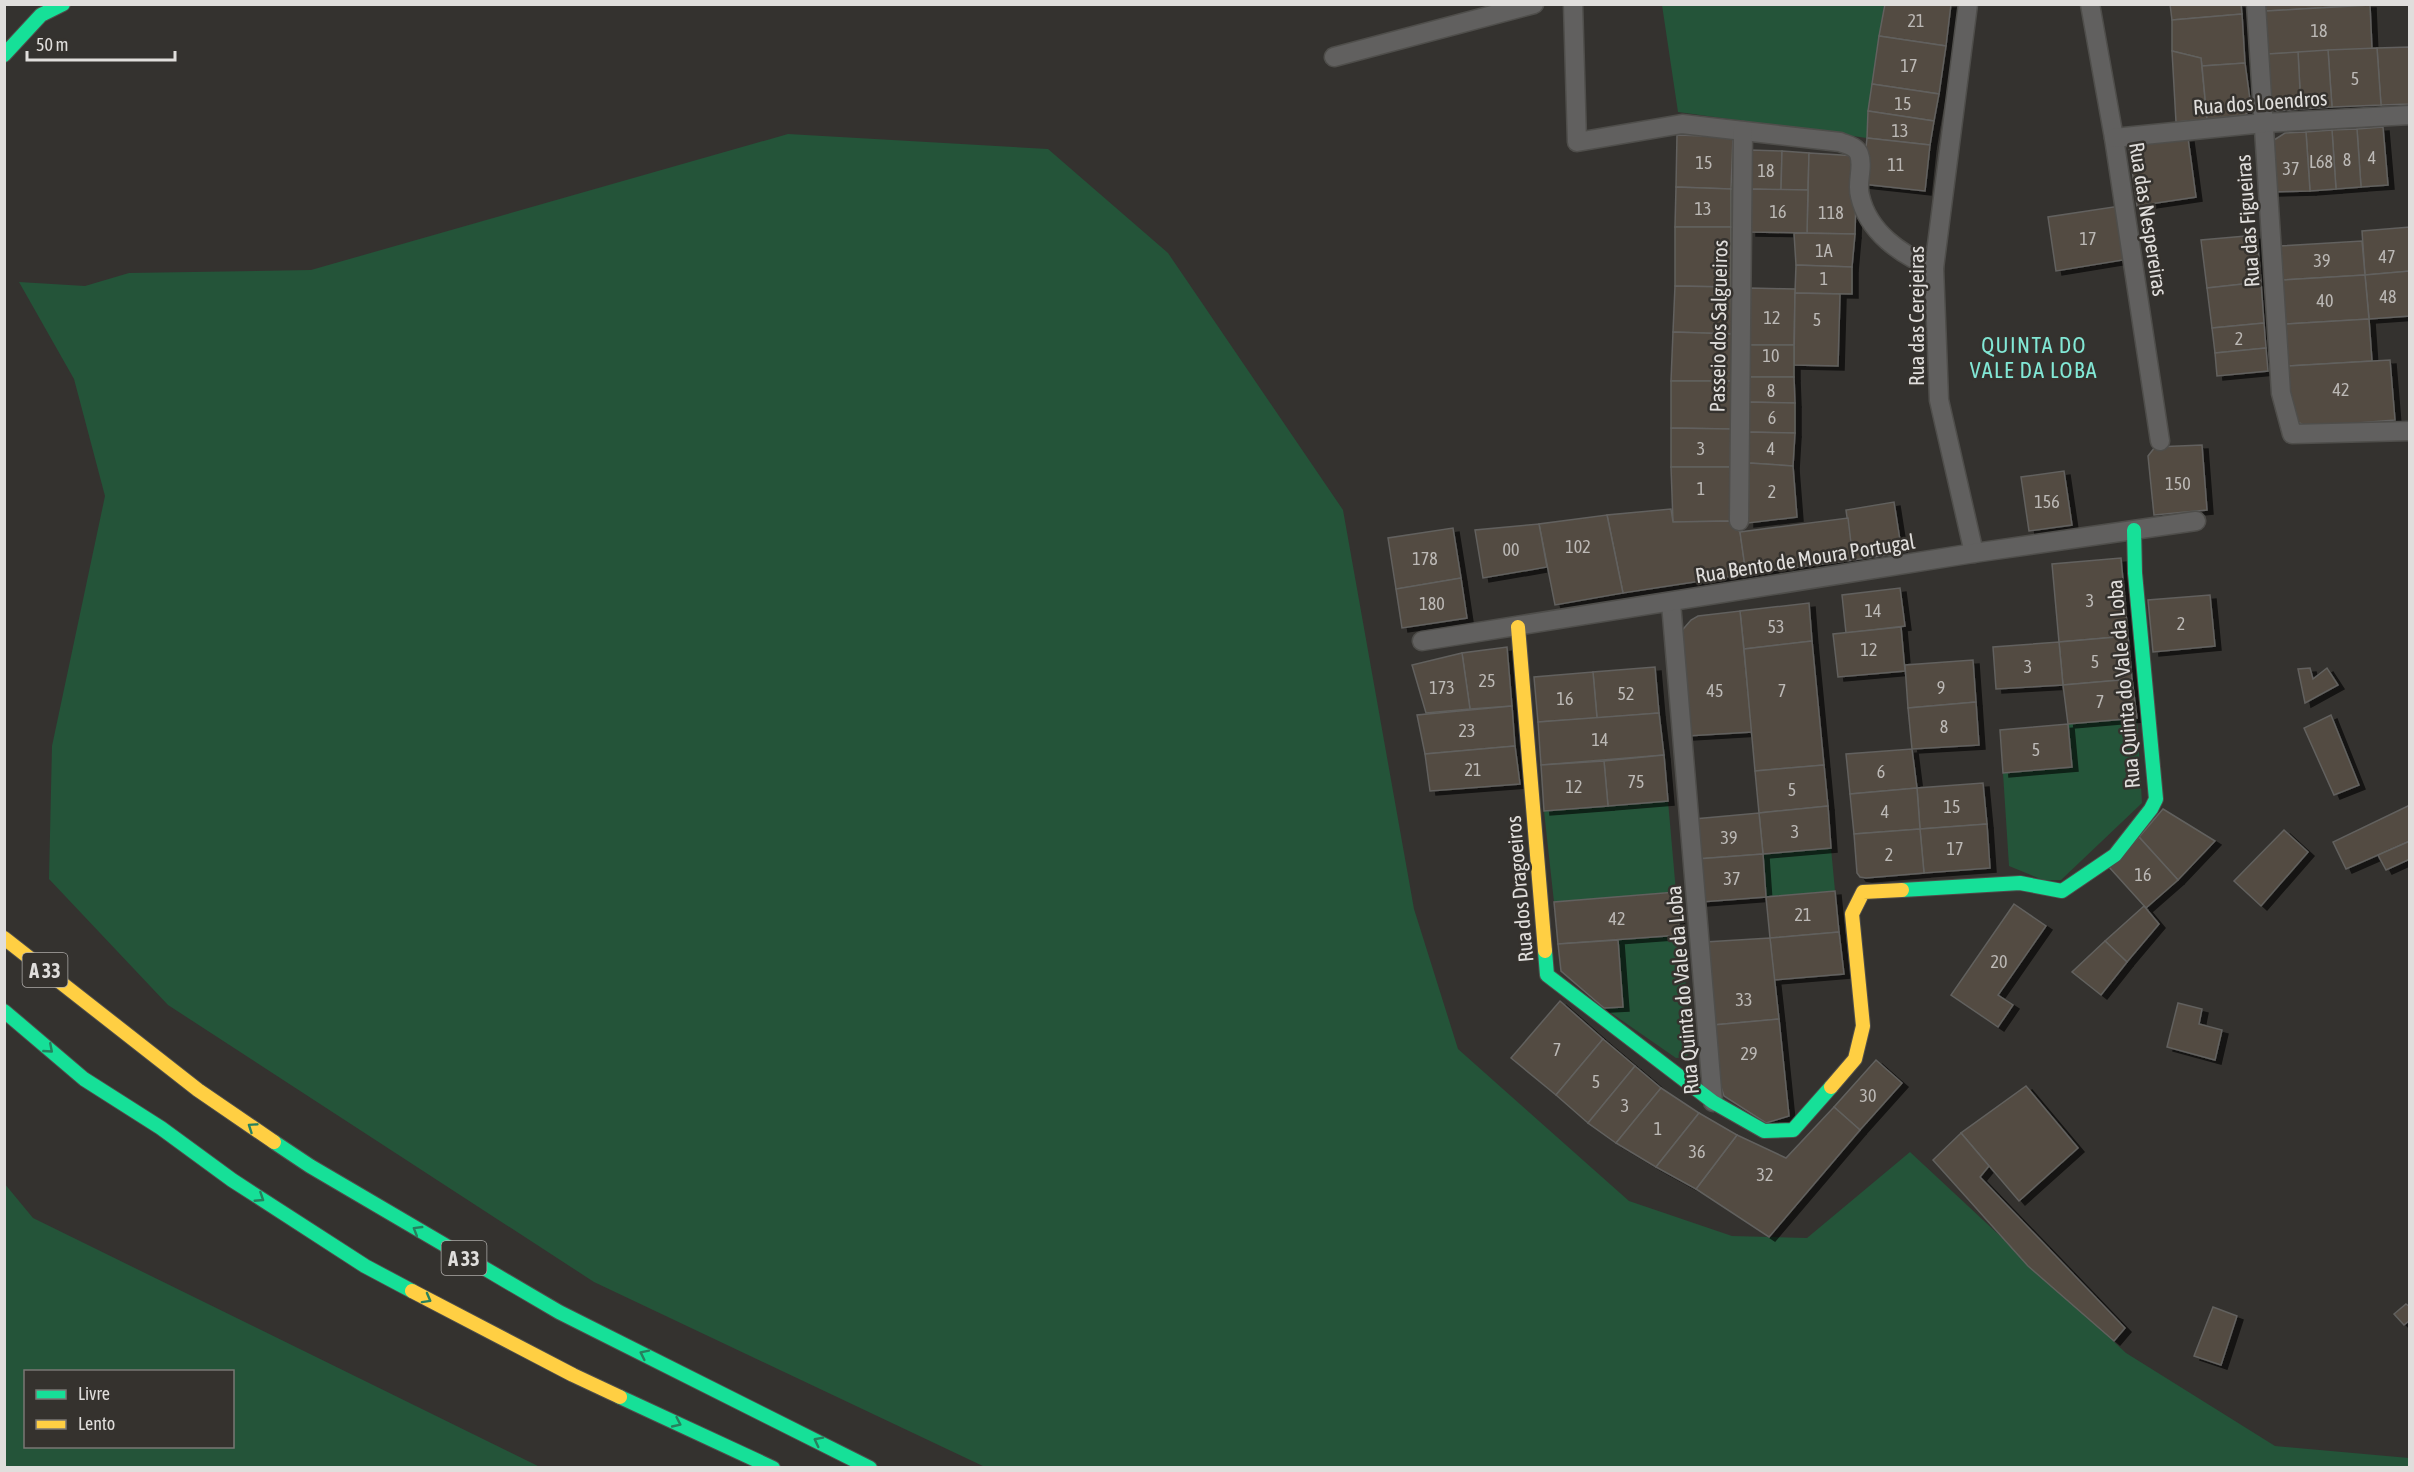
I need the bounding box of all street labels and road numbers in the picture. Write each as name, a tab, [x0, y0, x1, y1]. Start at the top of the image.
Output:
street label: Rua dos Loendros	[2192, 85, 2328, 119]
street label: Rua das Nespereiras	[2125, 140, 2173, 298]
street label: Rua das Figueiras	[2230, 154, 2264, 288]
street label: Passeio dos Salgueiros	[1704, 240, 1732, 412]
street label: Rua das Cerejeiras	[1904, 246, 1928, 386]
street label: Rua Bento de Moura Portugal	[1693, 529, 1917, 587]
street label: Rua Quinta do Vale da Loba	[2102, 579, 2144, 789]
street label: Rua dos Dragoeiros	[1501, 815, 1537, 963]
street label: Rua Quinta do Vale da Loba	[1661, 885, 1703, 1095]
road number: A 33	[22, 953, 68, 987]
road number: A 33	[442, 1241, 486, 1275]

